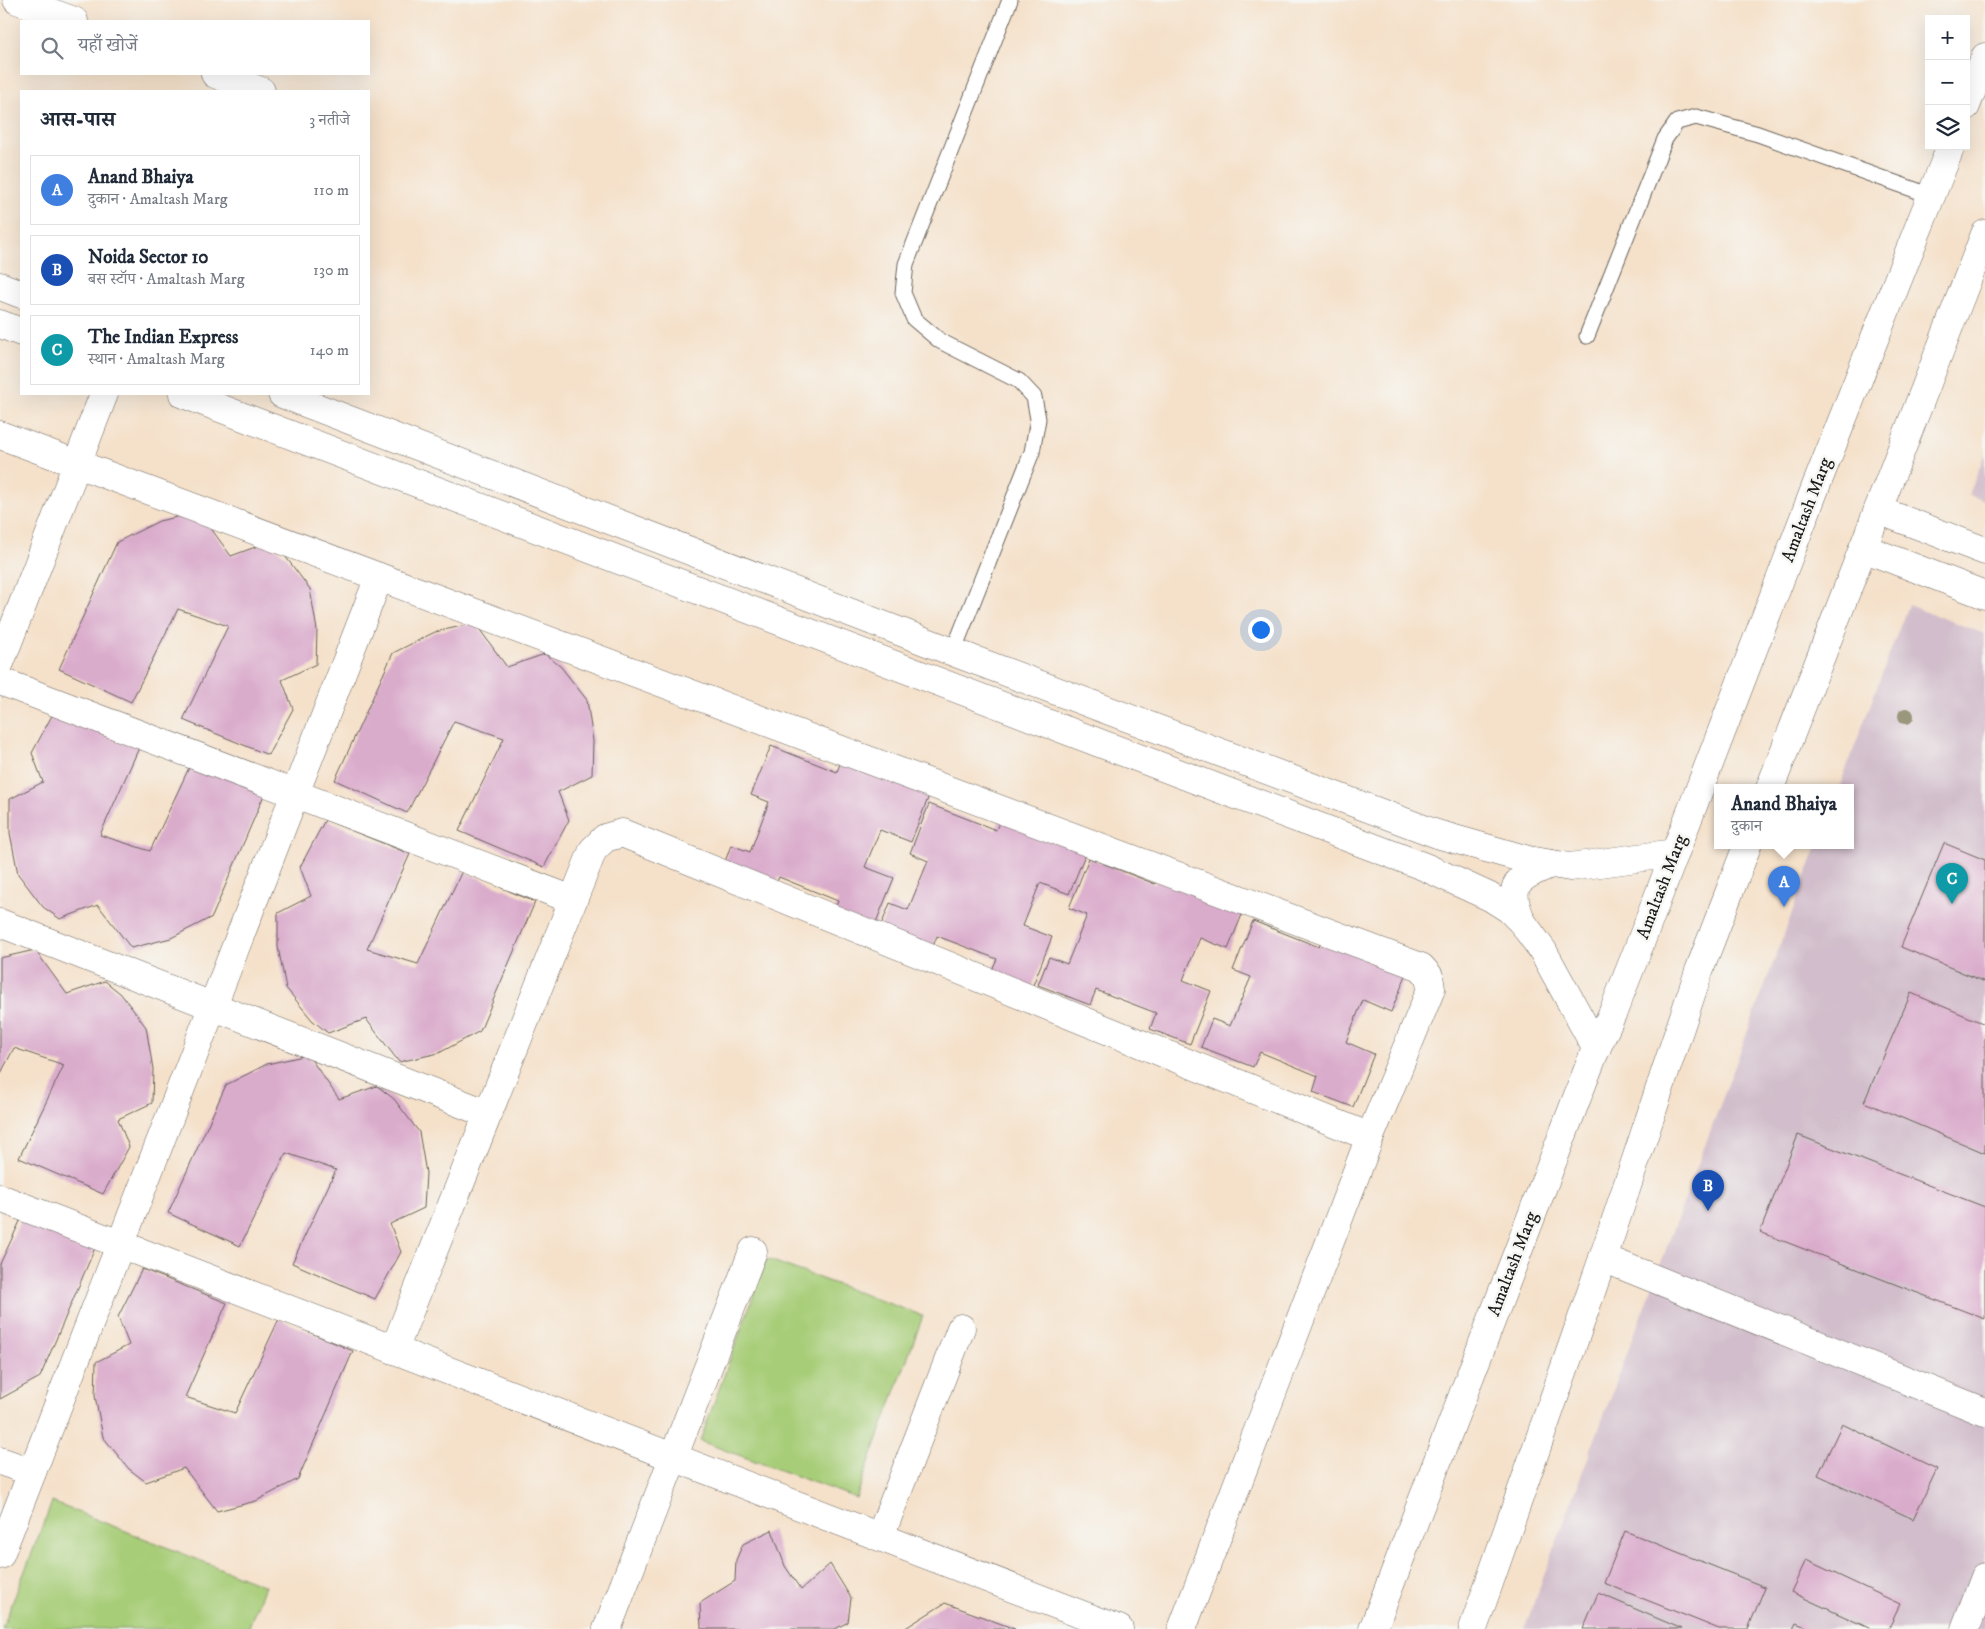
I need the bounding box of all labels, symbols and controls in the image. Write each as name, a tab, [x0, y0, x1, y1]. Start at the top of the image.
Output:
map controls	[1925, 15, 1970, 150]
button: +	[1925, 15, 1970, 60]
search box	[20, 20, 370, 75]
icon: search	[38, 34, 66, 62]
text: यहाँ खोजें	[78, 34, 138, 57]
button: −	[1925, 60, 1970, 105]
button: layers	[1925, 105, 1970, 150]
text: आस-पास	[40, 107, 115, 133]
text: 3 नतीजे	[309, 110, 350, 130]
text: Anand Bhaiya	[88, 166, 194, 189]
text: A	[52, 180, 62, 200]
text: 110 m	[313, 180, 349, 200]
text: दुकान · Amaltash Marg	[88, 189, 228, 209]
text: Noida Sector 10	[88, 246, 209, 269]
text: B	[52, 260, 62, 280]
text: 130 m	[313, 260, 349, 280]
text: बस स्टॉप · Amaltash Marg	[88, 269, 244, 289]
text: The Indian Express	[88, 326, 238, 349]
text: C	[52, 340, 62, 360]
text: 140 m	[310, 340, 349, 360]
text: स्थान · Amaltash Marg	[88, 349, 225, 369]
street label: Amaltash Marg	[1777, 454, 1837, 565]
your location	[1248, 617, 1274, 643]
popup	[1714, 784, 1854, 849]
text: Anand Bhaiya	[1731, 793, 1837, 816]
text: दुकान	[1731, 816, 1762, 836]
street label: Amaltash Marg	[1632, 831, 1692, 942]
pin: C	[1936, 863, 1968, 904]
pin: A	[1768, 866, 1800, 907]
pin: B	[1692, 1170, 1724, 1211]
street label: Amaltash Marg	[1483, 1208, 1543, 1319]

